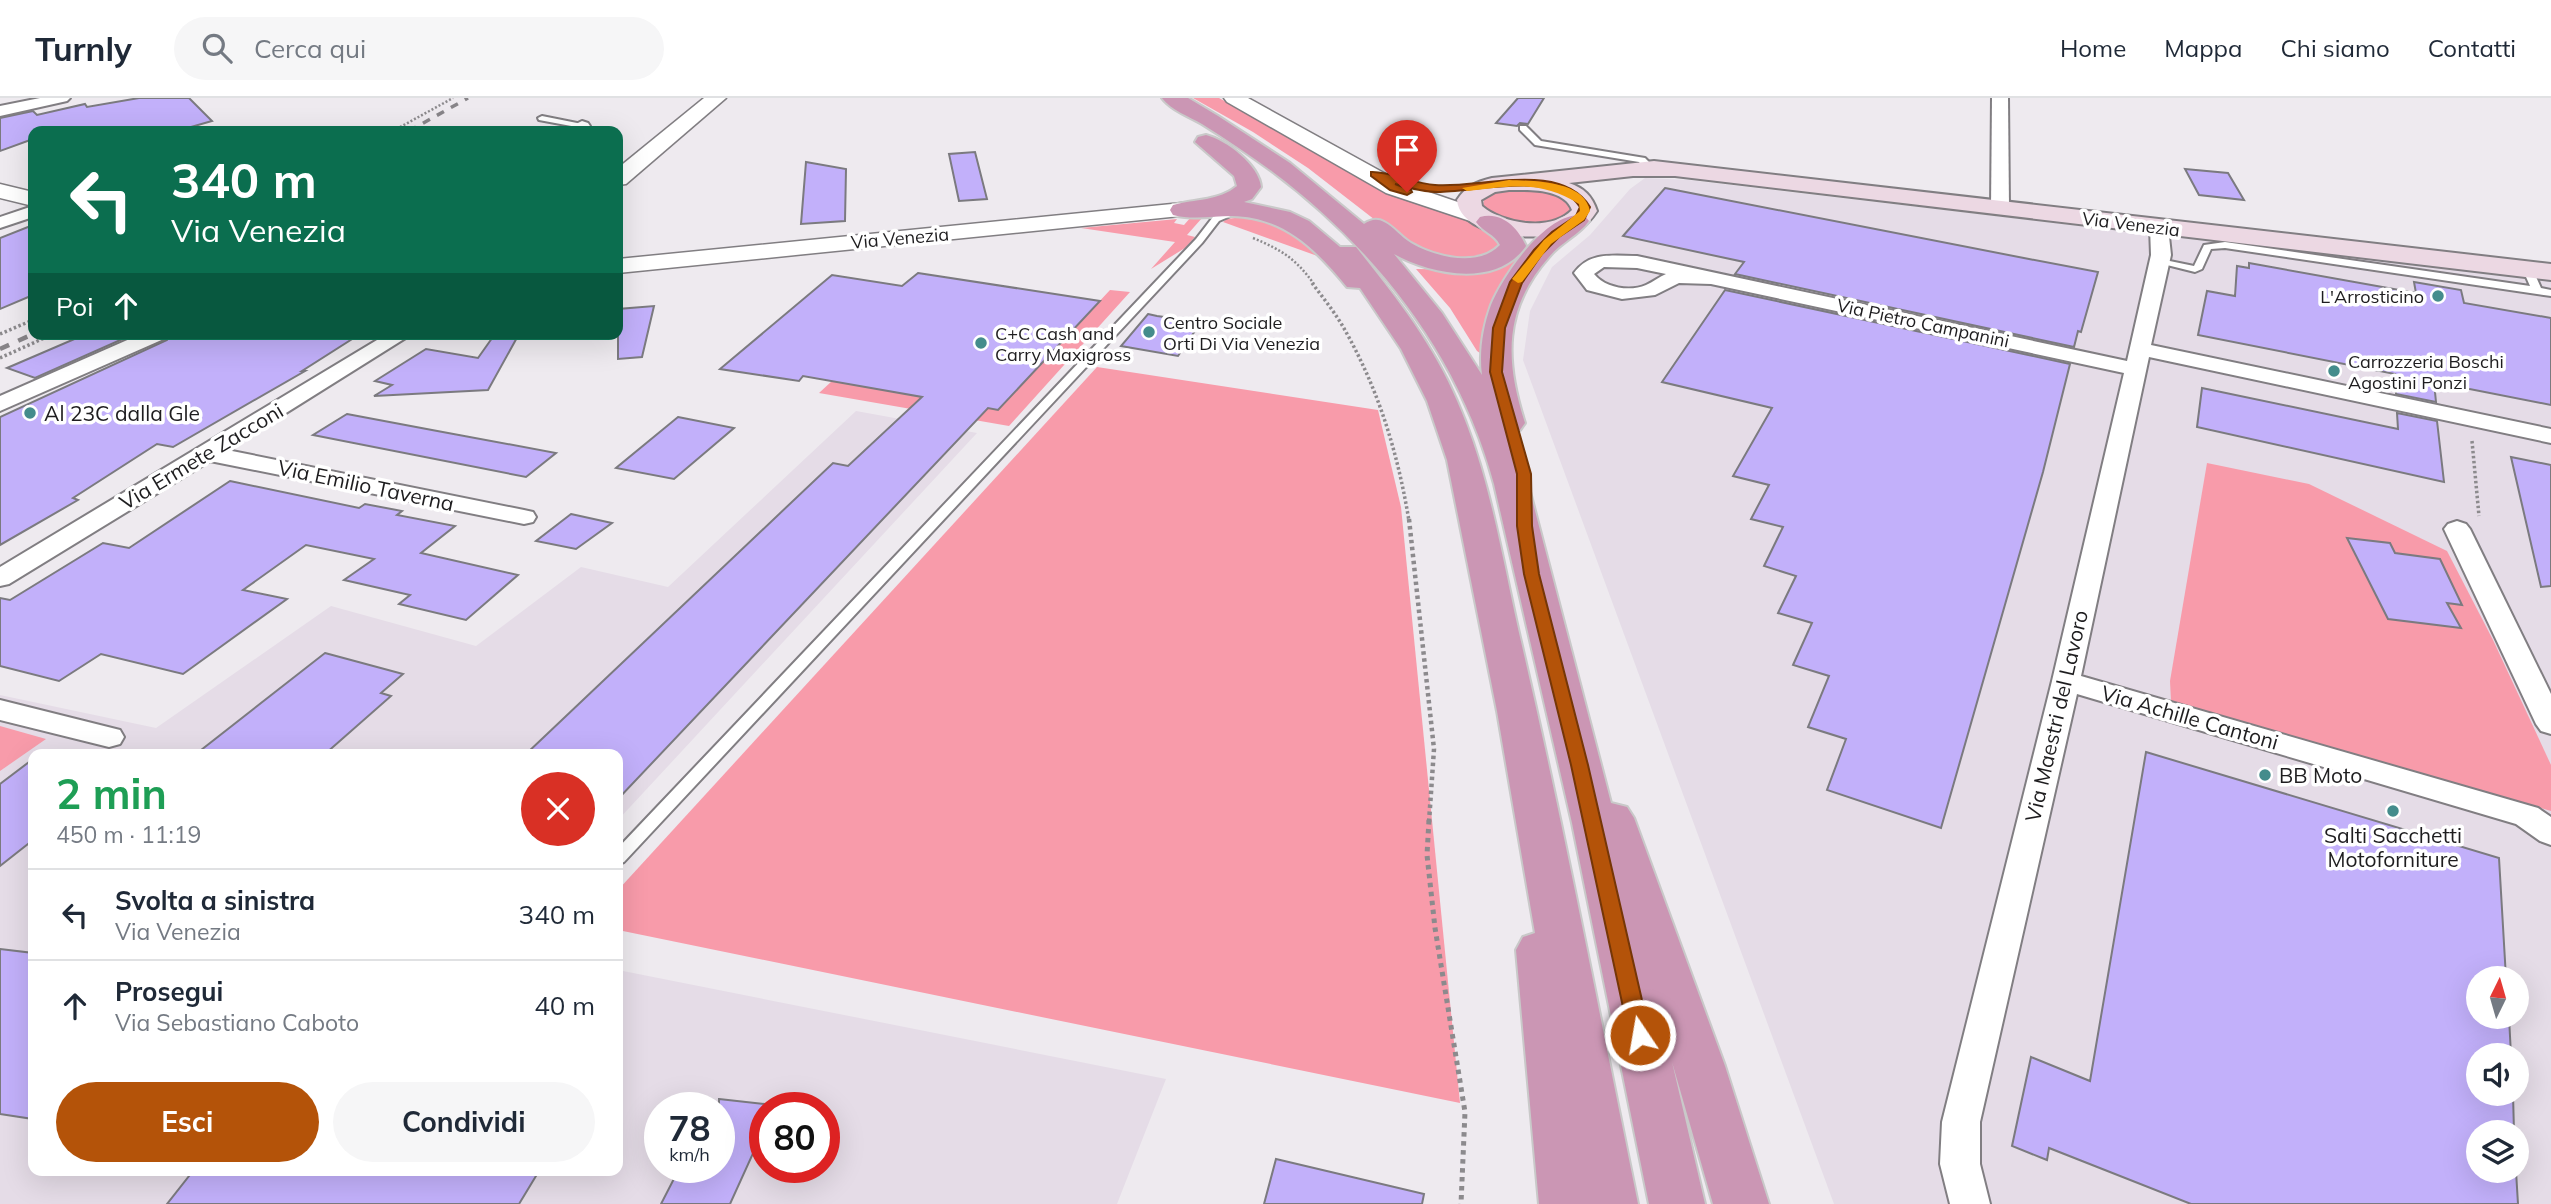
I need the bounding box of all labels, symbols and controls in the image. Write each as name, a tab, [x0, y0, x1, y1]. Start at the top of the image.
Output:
search box	[174, 17, 664, 80]
text: Turnly	[35, 28, 132, 69]
icon: search	[198, 29, 236, 67]
text: Cerca qui	[254, 32, 366, 65]
text: Home	[2060, 33, 2126, 63]
text: Mappa	[2164, 33, 2242, 63]
text: Chi siamo	[2280, 33, 2390, 63]
text: Contatti	[2428, 33, 2516, 63]
pin	[1377, 120, 1437, 192]
icon: arrive	[1388, 131, 1426, 169]
text: 340 m	[171, 149, 317, 210]
icon: left	[56, 154, 147, 245]
street label: Via Venezia	[2081, 207, 2181, 241]
text: Via Venezia	[171, 210, 346, 250]
street label: Via Venezia	[850, 222, 950, 254]
place label: L'Arrosticino	[2320, 285, 2424, 308]
icon: ahead	[107, 287, 145, 325]
marker: L'Arrosticino	[2430, 288, 2446, 304]
text: Poi	[56, 290, 93, 323]
street label: Via Pietro Campanini	[1835, 293, 2011, 353]
place label: Centro Sociale Orti Di Via Venezia	[1163, 311, 1320, 355]
place label: C+C Cash and Carry Maxigross	[995, 322, 1131, 366]
marker: Centro Sociale Orti Di Via Venezia	[1141, 324, 1157, 340]
marker: C+C Cash and Carry Maxigross	[973, 335, 989, 351]
place label: Carrozzeria Boschi Agostini Ponzi	[2348, 350, 2504, 394]
marker: Carrozzeria Boschi Agostini Ponzi	[2326, 363, 2342, 379]
street label: Via Ermete Zacconi	[114, 397, 288, 515]
place label: Al 23C dalla Gle	[44, 400, 200, 426]
marker: Al 23C dalla Gle	[22, 405, 38, 421]
street label: Via Emilio Taverna	[276, 454, 456, 516]
street label: Via Maestri del Lavoro	[2019, 608, 2093, 824]
street label: Via Achille Cantoni	[2098, 679, 2282, 755]
place label: BB Moto	[2279, 762, 2362, 788]
text: 2 min	[56, 767, 167, 820]
marker: BB Moto	[2257, 767, 2273, 783]
button: close	[521, 772, 595, 846]
marker: Salti Sacchetti Motoforniture	[2385, 803, 2401, 819]
text: 450 m · 11:19	[56, 820, 201, 849]
place label: Salti Sacchetti Motoforniture	[2324, 822, 2462, 872]
text: Svolta a sinistra	[115, 884, 315, 917]
icon: left	[56, 896, 94, 934]
text: 340 m	[519, 898, 595, 931]
text: Via Venezia	[115, 917, 241, 946]
north arrow	[2466, 966, 2529, 1029]
map controls	[2466, 966, 2529, 1183]
text: Prosegui	[115, 975, 223, 1008]
icon: ahead	[56, 987, 94, 1025]
text: 40 m	[534, 989, 595, 1022]
position arrow	[1603, 998, 1677, 1072]
text: Via Sebastiano Caboto	[115, 1008, 359, 1037]
button: sound	[2466, 1043, 2529, 1106]
button: Esci	[56, 1082, 319, 1162]
button: Condividi	[333, 1082, 595, 1162]
speed limit sign: 80	[749, 1092, 840, 1183]
text: 78	[668, 1106, 711, 1150]
button: layers	[2466, 1120, 2529, 1183]
text: km/h	[669, 1143, 710, 1166]

